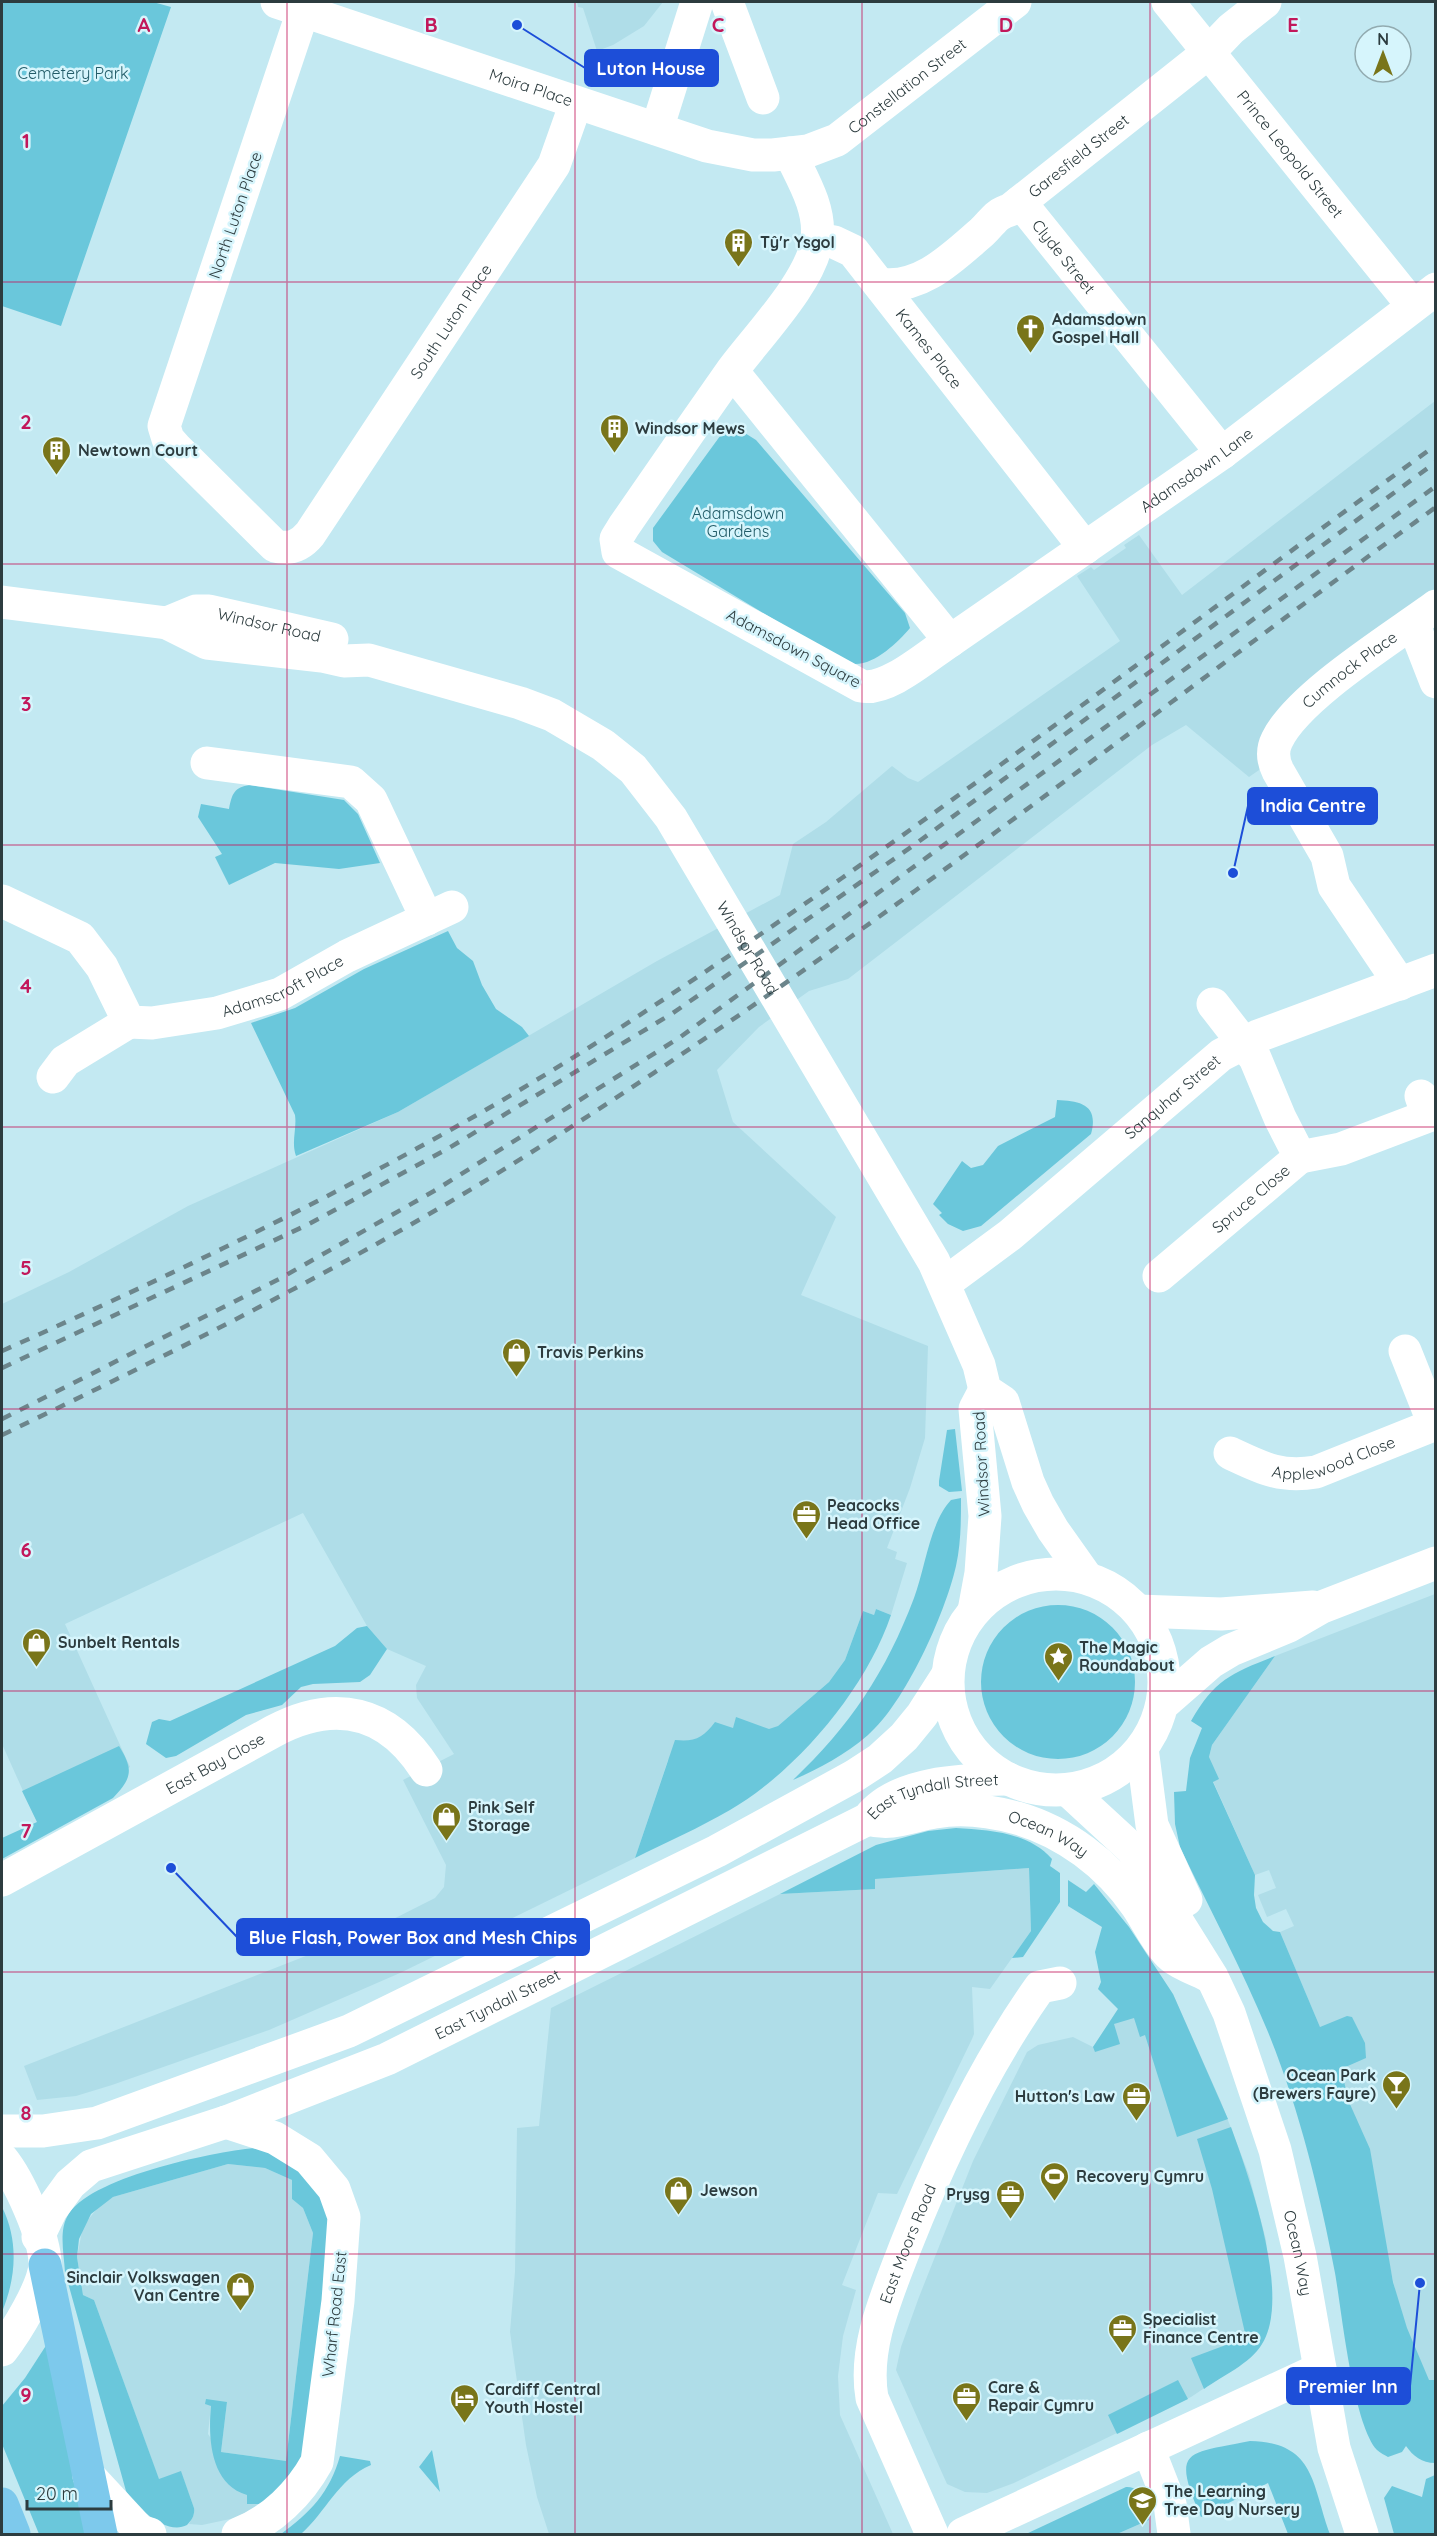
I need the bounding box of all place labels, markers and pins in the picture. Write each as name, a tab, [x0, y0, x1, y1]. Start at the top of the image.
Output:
callout: Luton House	[585, 50, 718, 86]
building icon: Tŷ'r Ysgol	[723, 226, 755, 268]
place label: Tŷ'r Ysgol	[760, 232, 835, 252]
place label: Adamsdown Gospel Hall	[1052, 309, 1147, 347]
church icon: Adamsdown Gospel Hall	[1015, 312, 1047, 354]
building icon: Windsor Mews	[598, 412, 630, 454]
place label: Windsor Mews	[635, 418, 745, 438]
building icon: Newtown Court	[41, 434, 73, 476]
place label: Newtown Court	[78, 440, 198, 460]
callout: India Centre	[1248, 788, 1377, 824]
shop icon: Travis Perkins	[500, 1336, 532, 1378]
place label: Travis Perkins	[537, 1342, 644, 1362]
place label: Peacocks Head Office	[827, 1495, 920, 1533]
office icon: Peacocks Head Office	[790, 1498, 822, 1540]
shop icon: Sunbelt Rentals	[21, 1626, 53, 1668]
place label: Sunbelt Rentals	[58, 1632, 180, 1652]
place label: The Magic Roundabout	[1079, 1637, 1175, 1675]
place icon: The Magic Roundabout	[1042, 1640, 1074, 1682]
place label: Pink Self Storage	[468, 1797, 535, 1835]
shop icon: Pink Self Storage	[431, 1800, 463, 1842]
callout: Blue Flash, Power Box and Mesh Chips	[237, 1919, 589, 1955]
place label: Ocean Park (Brewers Fayre)	[1253, 2065, 1376, 2103]
bar icon: Ocean Park (Brewers Fayre)	[1381, 2068, 1413, 2110]
office icon: Hutton's Law	[1120, 2080, 1152, 2122]
place label: Hutton's Law	[1015, 2086, 1115, 2106]
sports icon: Recovery Cymru	[1039, 2160, 1071, 2202]
place label: Recovery Cymru	[1076, 2166, 1204, 2186]
shop icon: Jewson	[663, 2174, 695, 2216]
office icon: Prysg	[995, 2178, 1027, 2220]
place label: Jewson	[700, 2180, 758, 2200]
place label: Prysg	[946, 2184, 990, 2204]
place label: Sinclair Volkswagen Van Centre	[66, 2267, 220, 2305]
shop icon: Sinclair Volkswagen Van Centre	[225, 2270, 257, 2312]
place label: Specialist Finance Centre	[1143, 2309, 1259, 2347]
office icon: Specialist Finance Centre	[1106, 2312, 1138, 2354]
callout: Premier Inn	[1287, 2368, 1410, 2404]
place label: Care & Repair Cymru	[988, 2377, 1094, 2415]
place label: Cardiff Central Youth Hostel	[485, 2379, 601, 2417]
office icon: Care & Repair Cymru	[951, 2380, 983, 2422]
hotel icon: Cardiff Central Youth Hostel	[448, 2382, 480, 2424]
place label: The Learning Tree Day Nursery	[1164, 2481, 1300, 2519]
school or university icon: The Learning Tree Day Nursery	[1127, 2484, 1159, 2526]

